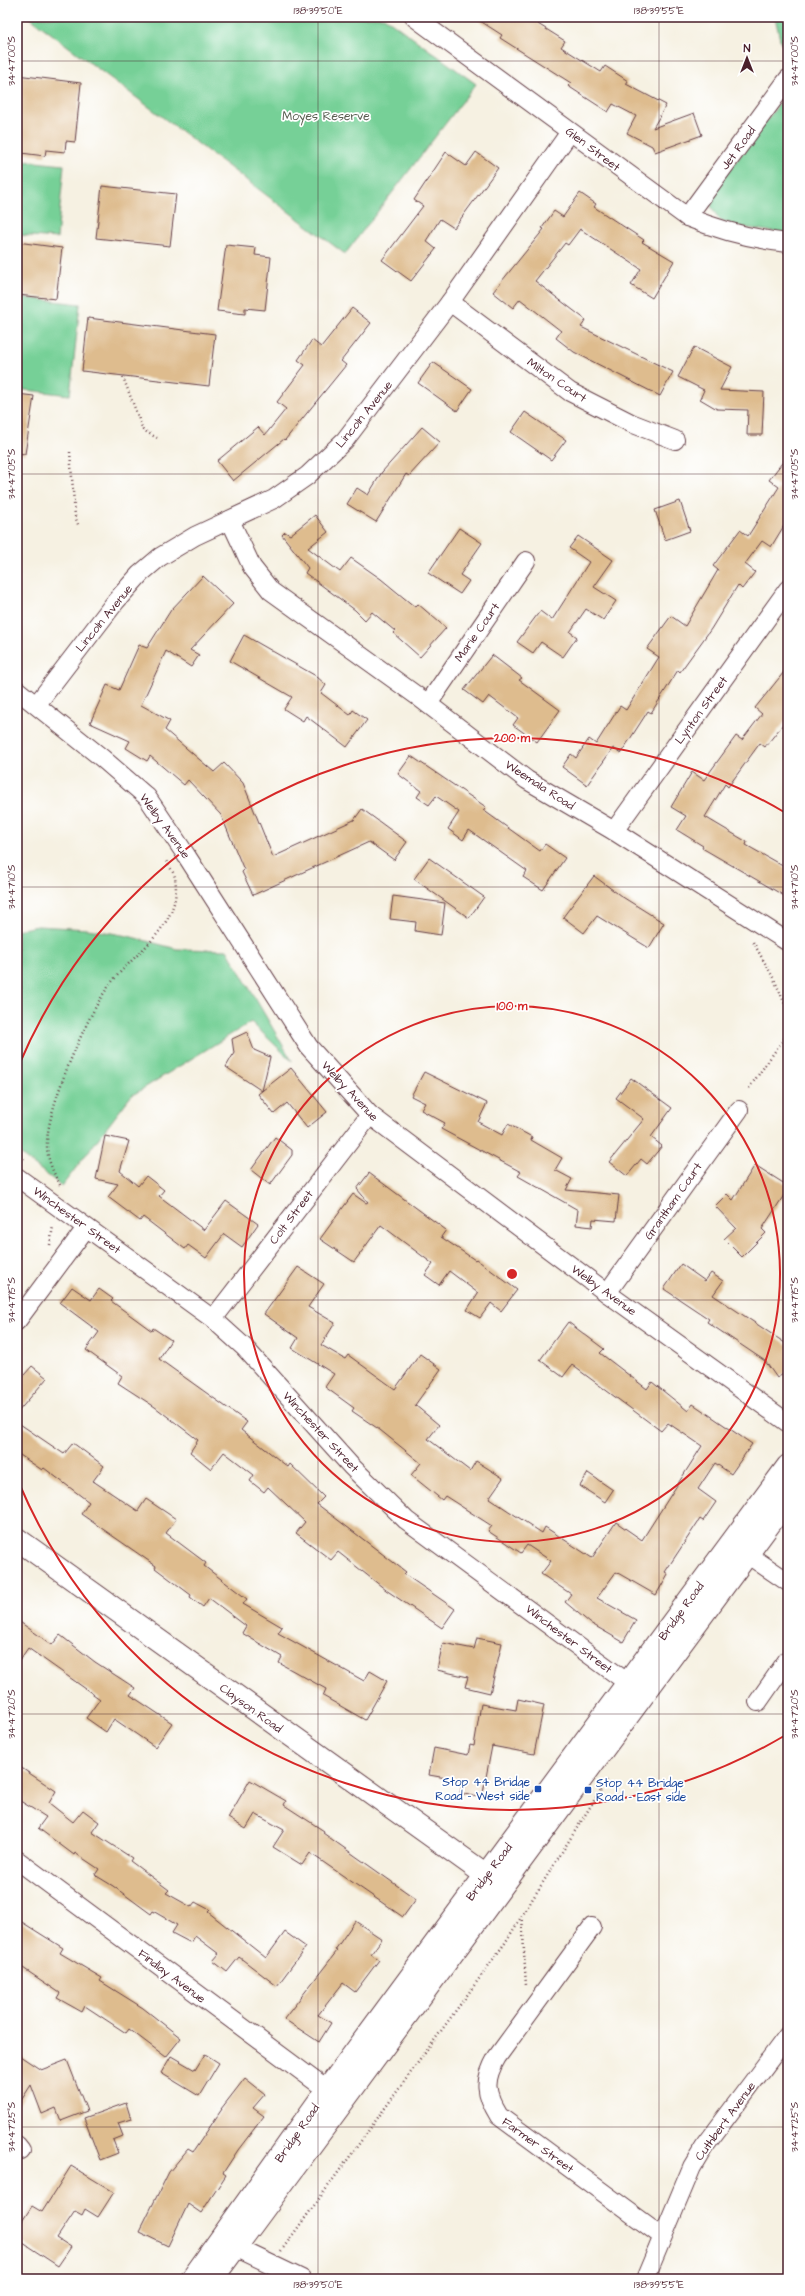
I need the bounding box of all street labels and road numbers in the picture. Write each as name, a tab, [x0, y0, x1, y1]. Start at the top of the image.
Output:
street label: Glen Street	[562, 123, 624, 176]
street label: Jet Road	[717, 123, 760, 174]
street label: Milton Court	[523, 354, 590, 407]
street label: Lincoln Avenue	[332, 377, 397, 452]
street label: Lincoln Avenue	[72, 581, 137, 656]
street label: Marie Court	[451, 599, 504, 665]
street label: Lynton Street	[671, 673, 733, 748]
street label: Weemala Road	[502, 756, 578, 814]
street label: Welby Avenue	[134, 790, 194, 863]
street label: Welby Avenue	[317, 1057, 382, 1126]
street label: Grantham Court	[640, 1159, 707, 1243]
street label: Winchester Street	[29, 1183, 124, 1258]
street label: Colt Street	[265, 1187, 317, 1248]
street label: Welby Avenue	[567, 1261, 640, 1321]
street label: Winchester Street	[279, 1388, 363, 1477]
street label: Bridge Road	[654, 1579, 709, 1644]
street label: Winchester Street	[522, 1601, 616, 1678]
street label: Clayson Road	[215, 1680, 286, 1738]
street label: Bridge Road	[462, 1840, 517, 1905]
street label: Findlay Avenue	[134, 1945, 209, 2009]
street label: Cuthbert Avenue	[691, 2078, 760, 2164]
street label: Bridge Road	[271, 2100, 325, 2167]
street label: Farmer Street	[498, 2113, 577, 2177]

